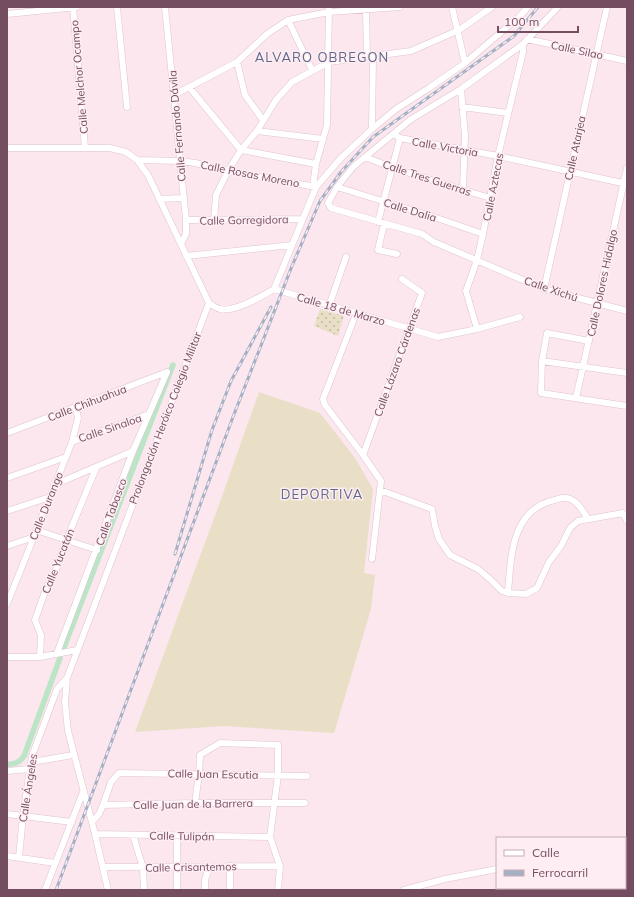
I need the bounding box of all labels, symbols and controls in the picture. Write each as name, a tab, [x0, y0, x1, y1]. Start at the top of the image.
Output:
scale bar	[498, 8, 578, 34]
text: 100 m	[504, 14, 539, 29]
street label: Calle Melchor Ocampo	[67, 20, 91, 134]
street label: Calle Silao	[550, 38, 604, 62]
district label: ALVARO OBREGON	[255, 49, 389, 65]
street label: Calle Fernando Dávila	[165, 70, 189, 182]
street label: Calle Atarjea	[561, 114, 589, 182]
street label: Calle Victoria	[411, 134, 479, 160]
street label: Calle Aztecas	[480, 152, 506, 222]
street label: Calle Tres Guerras	[381, 157, 473, 199]
street label: Calle Rosas Moreno	[199, 158, 301, 190]
street label: Calle Dalia	[382, 195, 438, 225]
street label: Calle Gorregidora	[199, 212, 289, 228]
street label: Calle Dolores Hidalgo	[584, 228, 620, 338]
street label: Calle Xichú	[522, 273, 580, 305]
street label: Calle 18 de Marzo	[295, 290, 387, 328]
street label: Calle Lázaro Cárdenas	[371, 306, 423, 418]
street label: Prolongación Heróico Colegio Militar	[126, 330, 204, 506]
street label: Calle Chihuahua	[46, 382, 128, 424]
street label: Calle Sinaloa	[76, 411, 144, 445]
street label: Calle Durango	[26, 470, 66, 542]
street label: Calle Tabasco	[92, 476, 130, 548]
district label: DEPORTIVA	[281, 486, 363, 502]
street label: Calle Yucatán	[39, 526, 77, 596]
street label: Calle Ángeles	[16, 753, 40, 823]
street label: Calle Juan Escutia	[168, 766, 258, 782]
street label: Calle Juan de la Barrera	[133, 796, 253, 812]
street label: Calle Tulipán	[149, 828, 215, 844]
legend	[496, 837, 626, 889]
text: Calle	[532, 845, 559, 860]
street label: Calle Crisantemos	[145, 859, 237, 875]
text: Ferrocarril	[532, 865, 588, 880]

